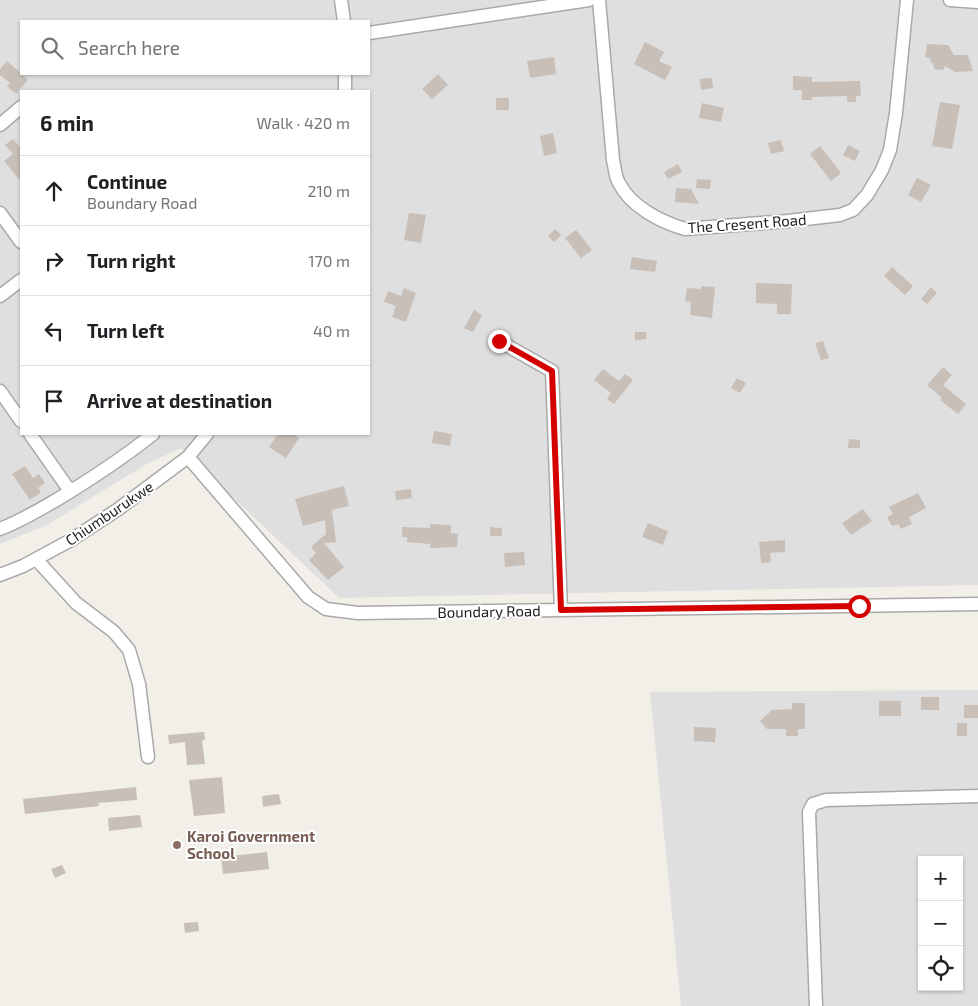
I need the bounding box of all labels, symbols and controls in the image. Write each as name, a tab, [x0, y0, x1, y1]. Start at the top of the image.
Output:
search box	[20, 20, 370, 75]
icon: search	[38, 34, 66, 62]
text: Search here	[78, 36, 180, 59]
text: 6 min	[40, 110, 94, 135]
text: Walk · 420 m	[257, 113, 350, 132]
text: Continue	[87, 170, 167, 193]
icon: ahead	[40, 177, 68, 205]
text: 210 m	[307, 181, 350, 200]
text: Boundary Road	[87, 193, 197, 212]
street label: The Cresent Road	[687, 210, 807, 236]
icon: right	[40, 247, 68, 275]
text: Turn right	[87, 249, 175, 272]
text: 170 m	[308, 251, 350, 270]
icon: left	[40, 317, 68, 345]
text: Turn left	[87, 319, 164, 342]
text: 40 m	[313, 321, 350, 340]
route end	[488, 330, 511, 353]
icon: arrive	[40, 387, 68, 415]
text: Arrive at destination	[87, 389, 272, 412]
street label: Chiumburukwe	[62, 477, 156, 549]
route start	[848, 595, 871, 618]
street label: Boundary Road	[437, 601, 541, 621]
place label: Karoi Government School	[187, 827, 315, 862]
marker: Karoi Government School	[171, 839, 183, 851]
map controls	[918, 856, 963, 991]
button: +	[918, 856, 963, 901]
button: −	[918, 901, 963, 946]
button: locate	[918, 946, 963, 991]

